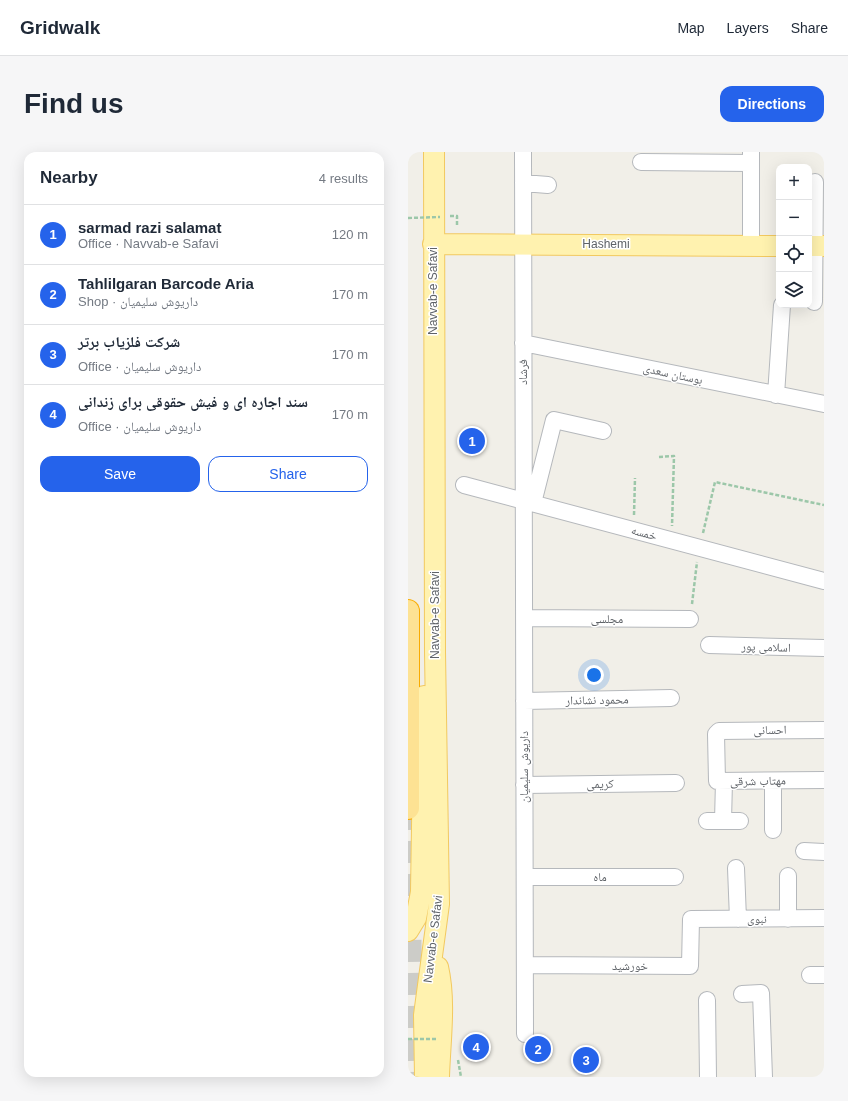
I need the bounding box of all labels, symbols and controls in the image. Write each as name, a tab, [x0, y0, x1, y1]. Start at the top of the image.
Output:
text: Gridwalk	[20, 17, 100, 38]
text: Map	[677, 20, 705, 36]
text: Layers	[727, 20, 769, 36]
text: Share	[791, 20, 828, 36]
button: Directions	[720, 86, 824, 122]
text: Find us	[24, 88, 124, 119]
map controls	[776, 164, 812, 308]
button: +	[776, 164, 812, 200]
text: Nearby	[40, 168, 98, 187]
text: 4 results	[319, 171, 368, 186]
button: −	[776, 200, 812, 236]
text: sarmad razi salamat	[78, 219, 221, 236]
text: 1	[49, 227, 57, 242]
text: 120 m	[332, 227, 368, 242]
text: Office · Navvab-e Safavi	[78, 236, 219, 251]
button: locate	[776, 236, 812, 272]
street label: Hashemi	[582, 237, 630, 251]
street label: Navvab-e Safavi	[426, 247, 440, 335]
button: layers	[776, 272, 812, 308]
text: Tahlilgaran Barcode Aria	[78, 275, 254, 292]
text: 2	[49, 287, 57, 302]
text: 170 m	[332, 287, 368, 302]
text: Shop · داریوش سلیمیان	[78, 294, 198, 309]
text: شرکت فلزیاب برتر	[78, 333, 180, 350]
text: 3	[49, 347, 57, 362]
text: 170 m	[332, 347, 368, 362]
text: Office · داریوش سلیمیان	[78, 359, 201, 374]
street label: فرشاد	[516, 359, 530, 385]
street label: بوستان سعدی	[642, 361, 704, 388]
text: سند اجاره ای و فیش حقوقی برای زندانی	[78, 393, 308, 410]
text: 4	[49, 407, 57, 422]
text: 170 m	[332, 407, 368, 422]
text: Office · داریوش سلیمیان	[78, 419, 201, 434]
pin: 1	[459, 426, 485, 456]
button: Save	[40, 456, 200, 492]
button: Share	[208, 456, 368, 492]
street label: خمسه	[630, 523, 659, 543]
street label: Navvab-e Safavi	[428, 571, 442, 659]
street label: مجلسی	[591, 612, 623, 626]
street label: اسلامی پور	[740, 639, 791, 655]
your location	[584, 665, 604, 685]
street label: محمود نشاندار	[564, 692, 629, 708]
street label: احسانی	[753, 723, 787, 737]
street label: داریوش سلیمیان	[517, 731, 531, 803]
street label: مهتاب شرقی	[730, 774, 786, 789]
street label: کریمی	[586, 777, 614, 791]
street label: ماه	[593, 870, 607, 884]
street label: Navvab-e Safavi	[421, 894, 445, 984]
street label: نبوی	[747, 912, 767, 926]
street label: خورشید	[612, 959, 648, 973]
pin: 4	[463, 1032, 489, 1062]
pin: 2	[525, 1034, 551, 1064]
pin: 3	[573, 1045, 599, 1075]

